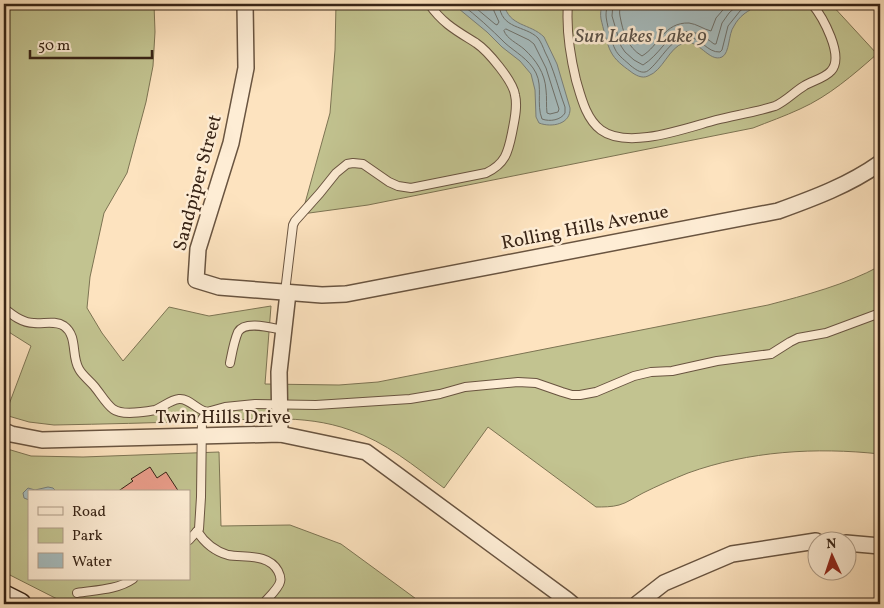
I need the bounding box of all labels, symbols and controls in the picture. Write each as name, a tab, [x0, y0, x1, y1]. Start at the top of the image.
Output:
water label: Sun Lakes Lake 9	[575, 23, 707, 51]
scale bar	[30, 28, 152, 60]
text: 50 m	[38, 36, 70, 57]
street label: Sandpiper Street	[167, 112, 229, 254]
street label: Rolling Hills Avenue	[499, 199, 671, 257]
street label: Twin Hills Drive	[155, 405, 291, 431]
legend	[28, 490, 190, 580]
text: Road	[72, 502, 106, 523]
text: Park	[72, 526, 103, 547]
north arrow	[806, 530, 856, 580]
text: N	[826, 535, 837, 554]
text: Water	[72, 552, 112, 573]

